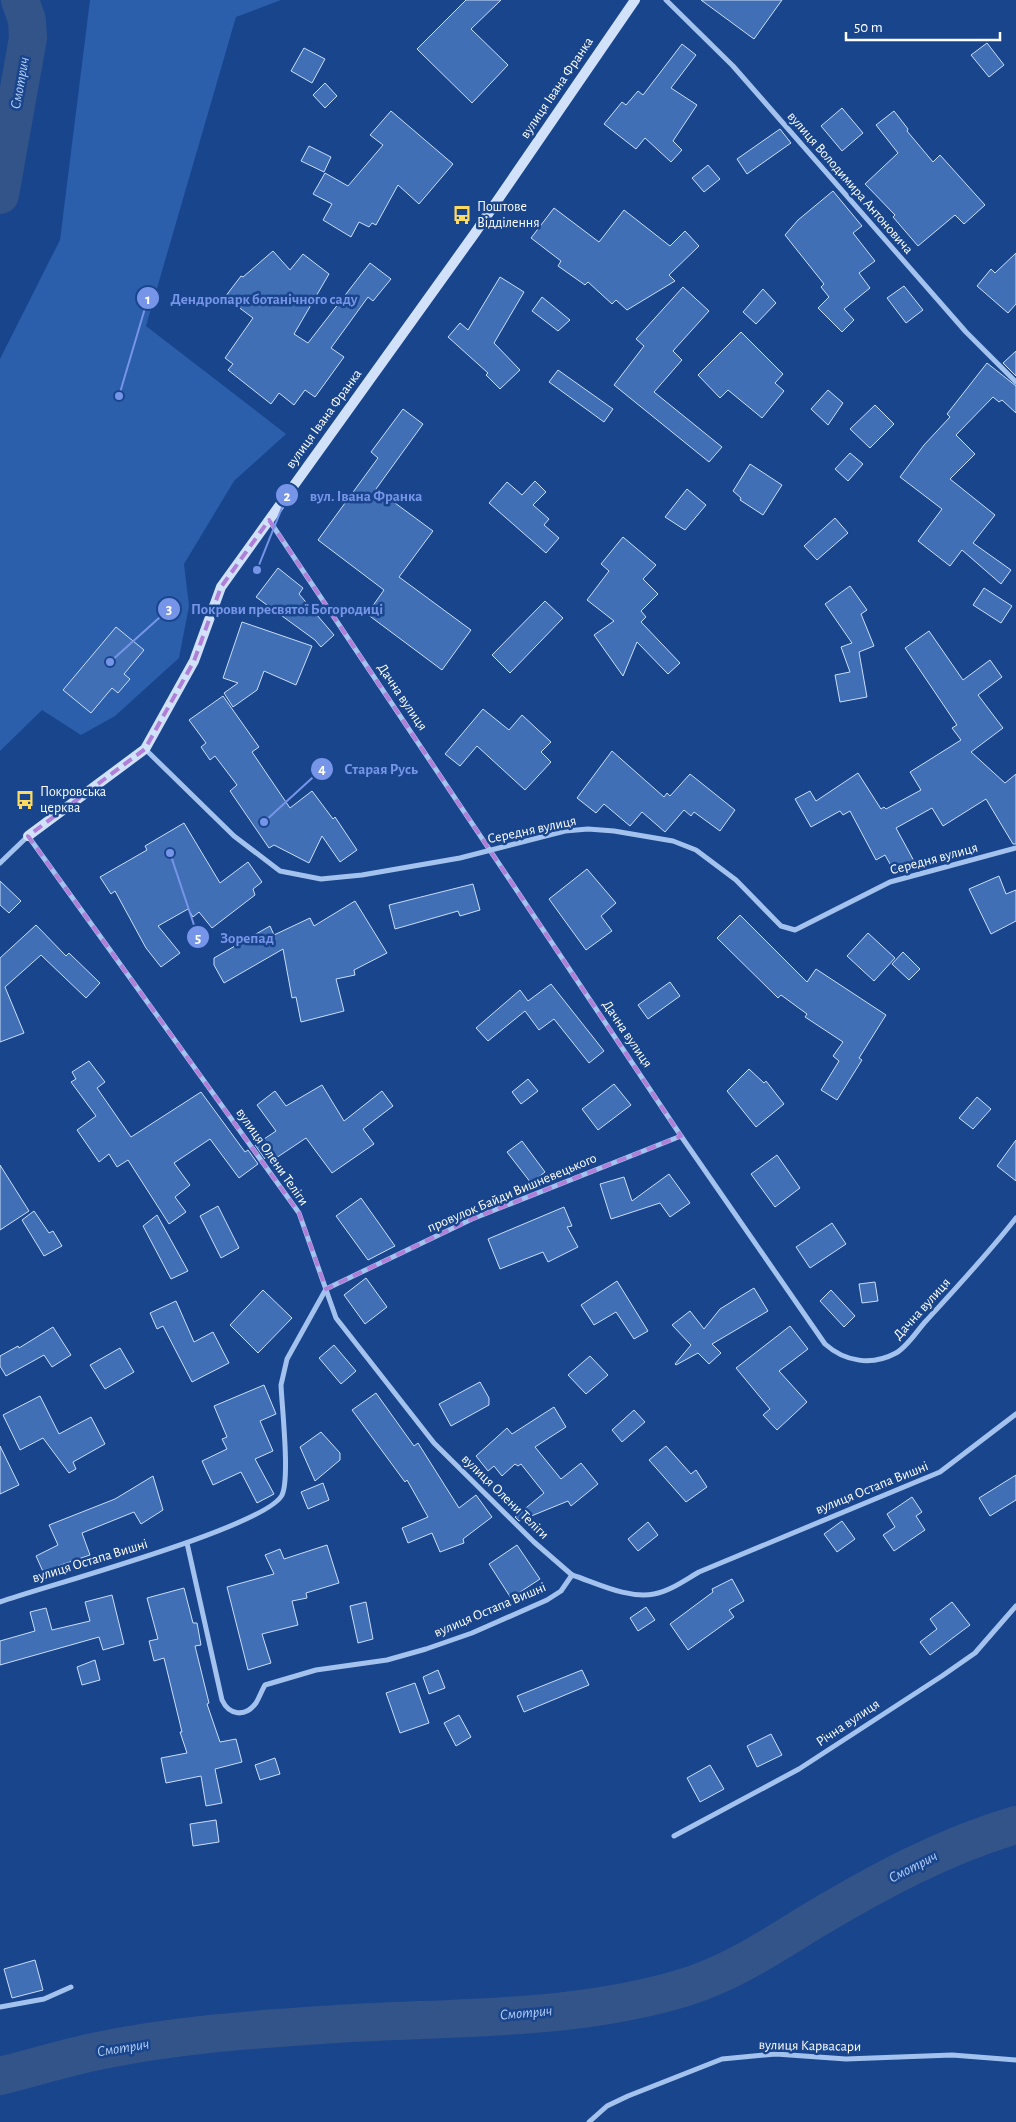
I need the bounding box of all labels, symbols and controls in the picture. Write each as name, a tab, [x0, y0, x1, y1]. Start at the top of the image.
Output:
scale bar	[846, 10, 1000, 42]
text: 50 m	[854, 20, 883, 35]
street label: вулиця Івана Франка	[518, 34, 596, 141]
water label: Смотрич	[8, 56, 32, 110]
street label: вулиця Володимира Антоновича	[785, 109, 916, 257]
place label: Поштове Відділення	[477, 200, 540, 230]
bus stop icon: Поштове Відділення	[451, 204, 473, 226]
callout: Дендропарк ботанічного саду	[136, 283, 368, 313]
text: 1	[145, 292, 151, 307]
text: Дендропарк ботанічного саду	[170, 292, 358, 307]
street label: вулиця Івана Франка	[283, 366, 365, 471]
callout: вул. Івана Франка	[274, 480, 432, 510]
text: 2	[283, 489, 291, 504]
text: вул. Івана Франка	[310, 489, 422, 504]
callout: Покрови пресвятої Богородиці	[156, 594, 393, 624]
text: 3	[166, 602, 172, 617]
text: Покрови пресвятої Богородиці	[191, 602, 383, 617]
street label: Дачна вулиця	[374, 661, 430, 733]
callout: Старая Русь	[309, 754, 428, 784]
text: 4	[318, 762, 326, 777]
text: Старая Русь	[344, 762, 418, 777]
place label: Покровська церква	[40, 785, 107, 815]
bus stop icon: Покровська церква	[14, 789, 36, 811]
street label: Середня вулиця	[486, 814, 578, 846]
street label: Середня вулиця	[888, 841, 980, 877]
callout: Зорепад	[185, 922, 284, 952]
text: 5	[195, 931, 201, 946]
text: Зорепад	[220, 931, 274, 946]
street label: Дачна вулиця	[599, 998, 655, 1070]
street label: вулиця Олени Теліги	[233, 1106, 311, 1208]
street label: провулок Байди Вишневецького	[425, 1151, 599, 1235]
street label: Дачна вулиця	[891, 1275, 953, 1343]
street label: вулиця Олени Теліги	[459, 1452, 551, 1542]
street label: вулиця Остапа Вишні	[814, 1459, 930, 1517]
street label: вулиця Остапа Вишні	[31, 1537, 149, 1585]
street label: вулиця Остапа Вишні	[432, 1580, 548, 1640]
street label: Річна вулиця	[814, 1697, 882, 1749]
water label: Смотрич	[886, 1848, 940, 1886]
water label: Смотрич	[499, 2003, 553, 2023]
water label: Смотрич	[96, 2036, 150, 2060]
street label: вулиця Карвасари	[759, 2038, 861, 2054]

